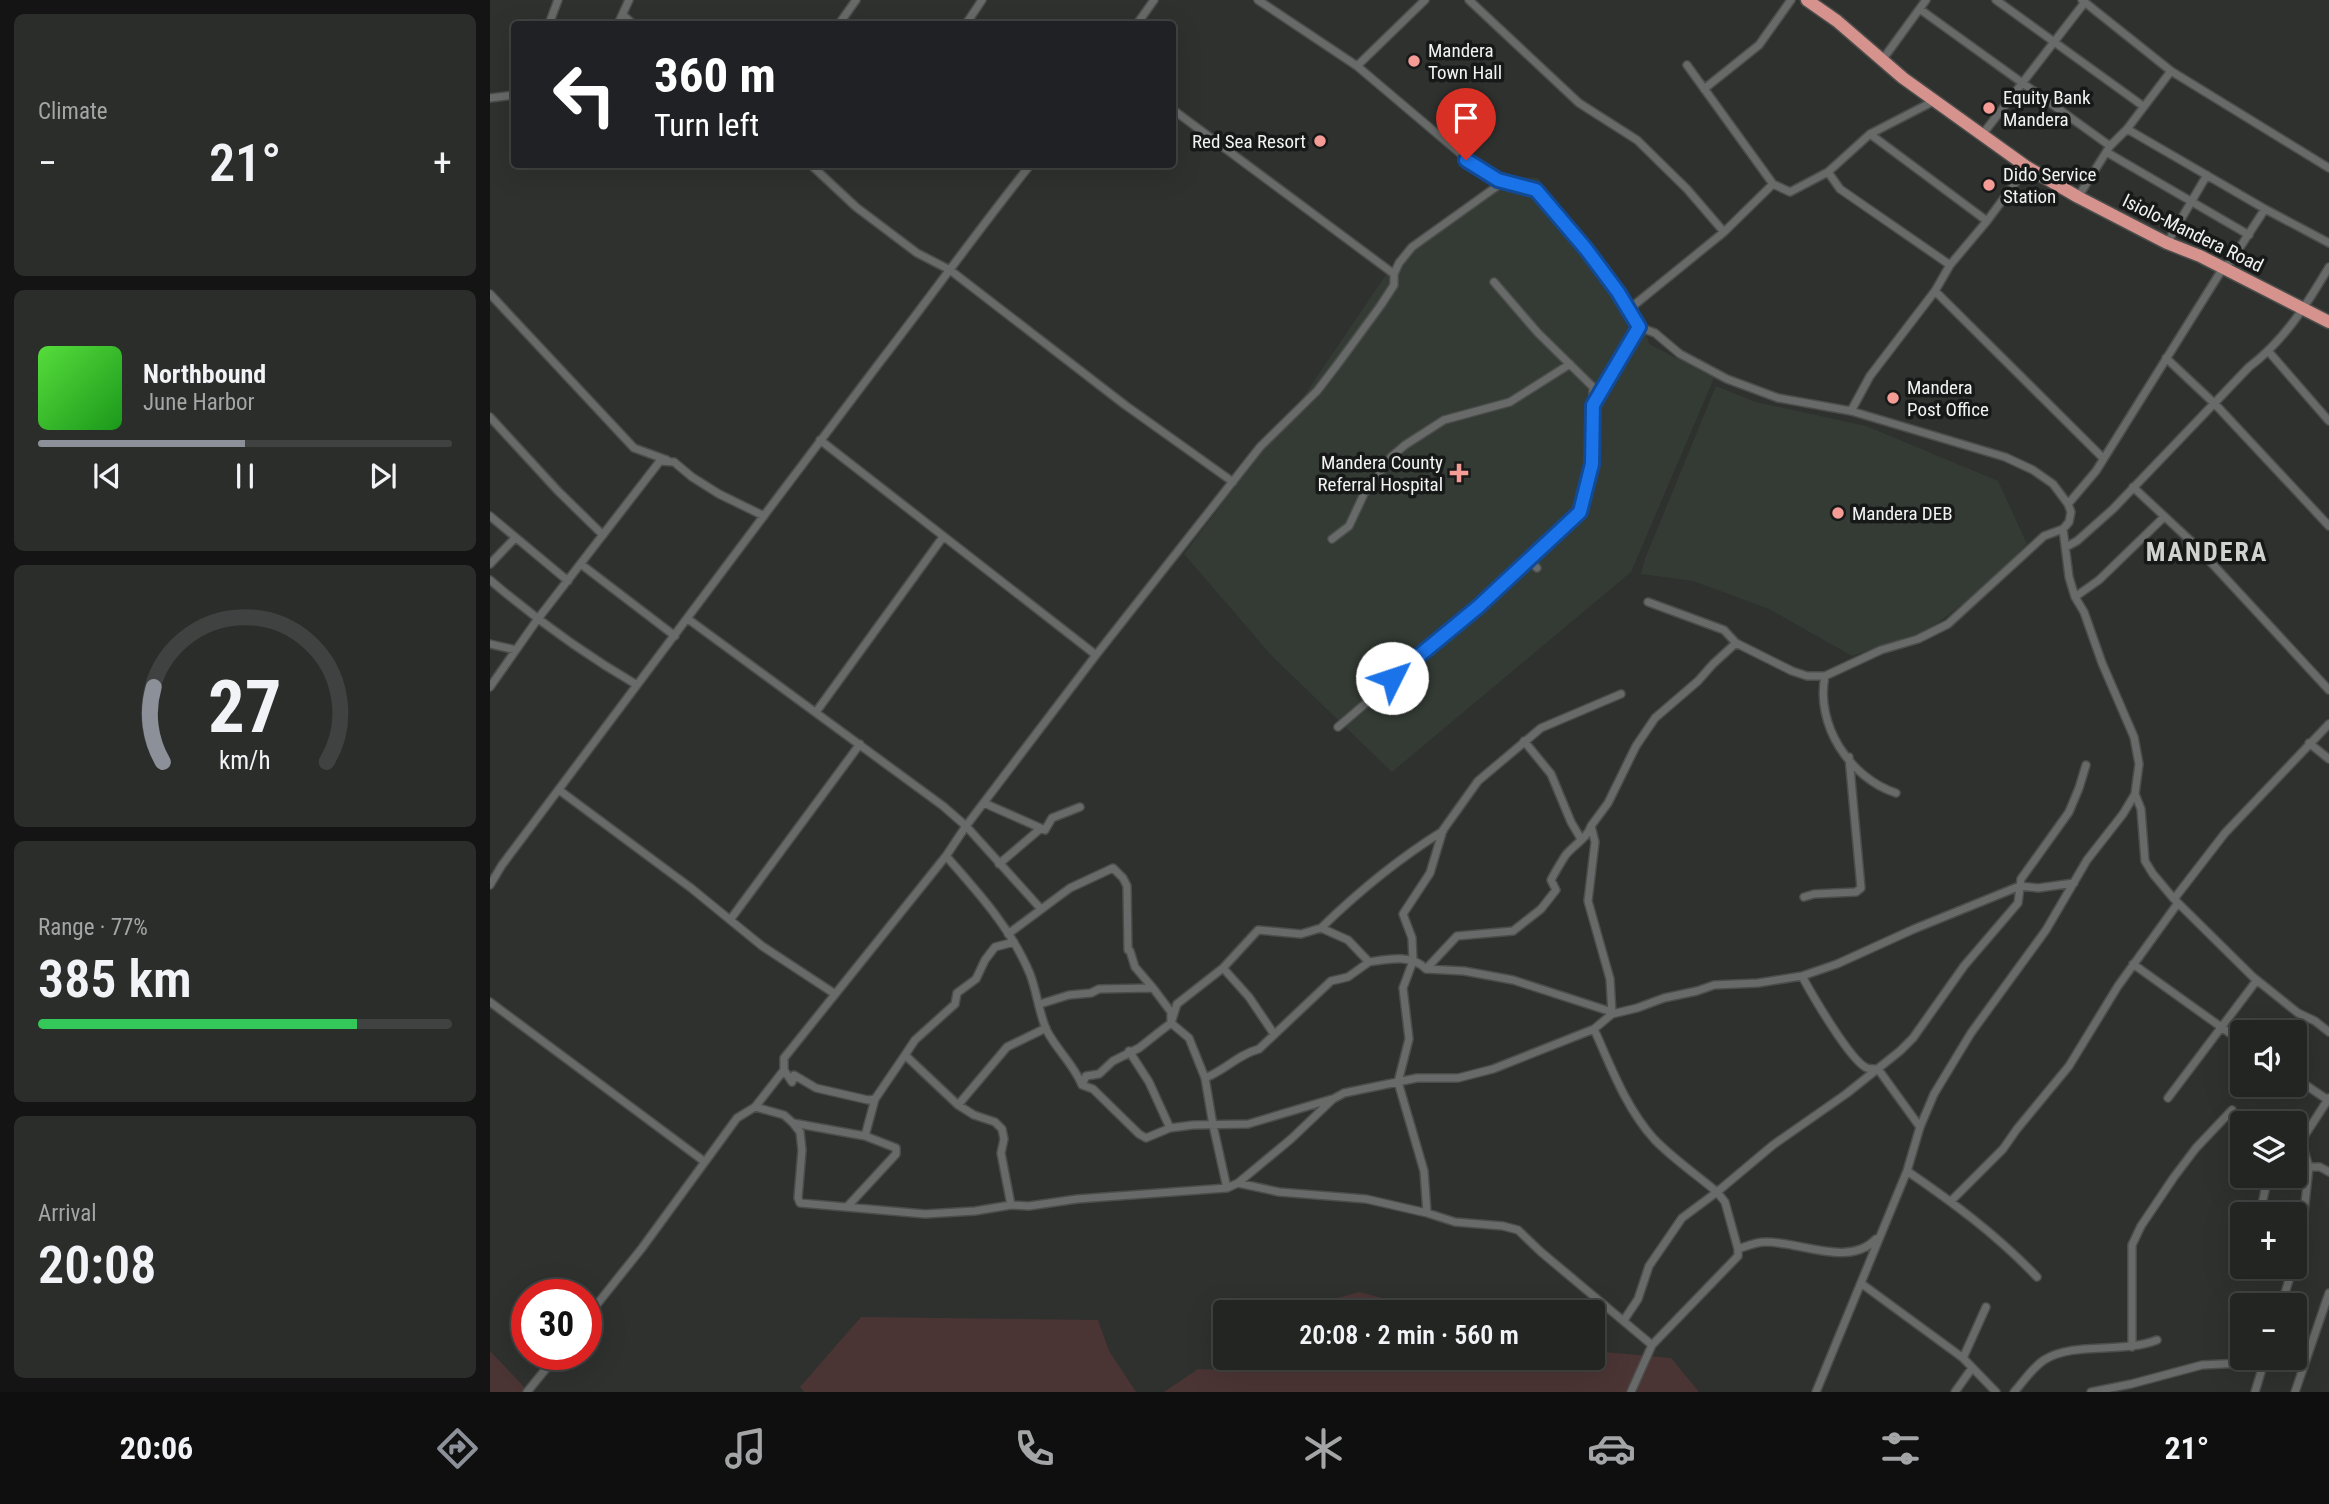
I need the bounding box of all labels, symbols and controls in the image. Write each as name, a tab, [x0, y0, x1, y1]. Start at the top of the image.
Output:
place label: Mandera Town Hall	[1428, 39, 1502, 84]
text: 360 m	[654, 47, 776, 104]
icon: left	[539, 49, 630, 140]
marker: Mandera Town Hall	[1406, 53, 1422, 69]
place label: Equity Bank Mandera	[2003, 86, 2091, 131]
pin	[1436, 88, 1496, 160]
text: Climate	[38, 98, 108, 125]
icon: arrive	[1447, 99, 1485, 137]
marker: Equity Bank Mandera	[1981, 100, 1997, 116]
text: Turn left	[654, 106, 759, 144]
place label: Red Sea Resort	[1192, 130, 1306, 153]
text: 21°	[209, 133, 281, 194]
marker: Red Sea Resort	[1312, 133, 1328, 149]
text: −	[38, 141, 57, 185]
text: +	[433, 141, 452, 185]
place label: Dido Service Station	[2003, 163, 2097, 208]
marker: Dido Service Station	[1981, 177, 1997, 193]
street label: Isiolo-Mandera Road	[2119, 189, 2267, 277]
text: Northbound	[143, 359, 266, 389]
place label: Mandera Post Office	[1907, 376, 1989, 421]
text: June Harbor	[143, 389, 255, 416]
marker: Mandera Post Office	[1885, 390, 1901, 406]
place label: Mandera County Referral Hospital	[1317, 451, 1443, 496]
icon: previous	[88, 457, 126, 495]
icon: pause	[226, 457, 264, 495]
icon: next	[364, 457, 402, 495]
marker: Mandera County Referral Hospital	[1449, 463, 1469, 483]
place label: Mandera DEB	[1852, 502, 1953, 525]
marker: Mandera DEB	[1830, 505, 1846, 521]
district label: MANDERA	[2146, 537, 2268, 567]
position arrow	[1355, 641, 1429, 715]
text: 27	[208, 664, 282, 750]
text: km/h	[219, 746, 271, 775]
text: Range · 77%	[38, 914, 148, 941]
text: 385 km	[38, 949, 192, 1010]
map controls	[2230, 1020, 2307, 1370]
button: sound	[2230, 1020, 2307, 1097]
button: layers	[2230, 1111, 2307, 1188]
text: Arrival	[38, 1200, 97, 1227]
button: +	[2230, 1202, 2307, 1279]
text: 20:08	[38, 1235, 156, 1296]
speed limit sign: 30	[511, 1279, 602, 1370]
button: −	[2230, 1293, 2307, 1370]
text: 20:08 · 2 min · 560 m	[1299, 1320, 1519, 1350]
icon: directions	[433, 1424, 482, 1473]
icon: music	[721, 1424, 770, 1473]
icon: phone	[1010, 1424, 1059, 1473]
icon: climate	[1299, 1424, 1348, 1473]
icon: car	[1587, 1424, 1636, 1473]
icon: filters	[1876, 1424, 1925, 1473]
text: 20:06	[120, 1429, 193, 1467]
text: 21°	[2164, 1429, 2209, 1467]

